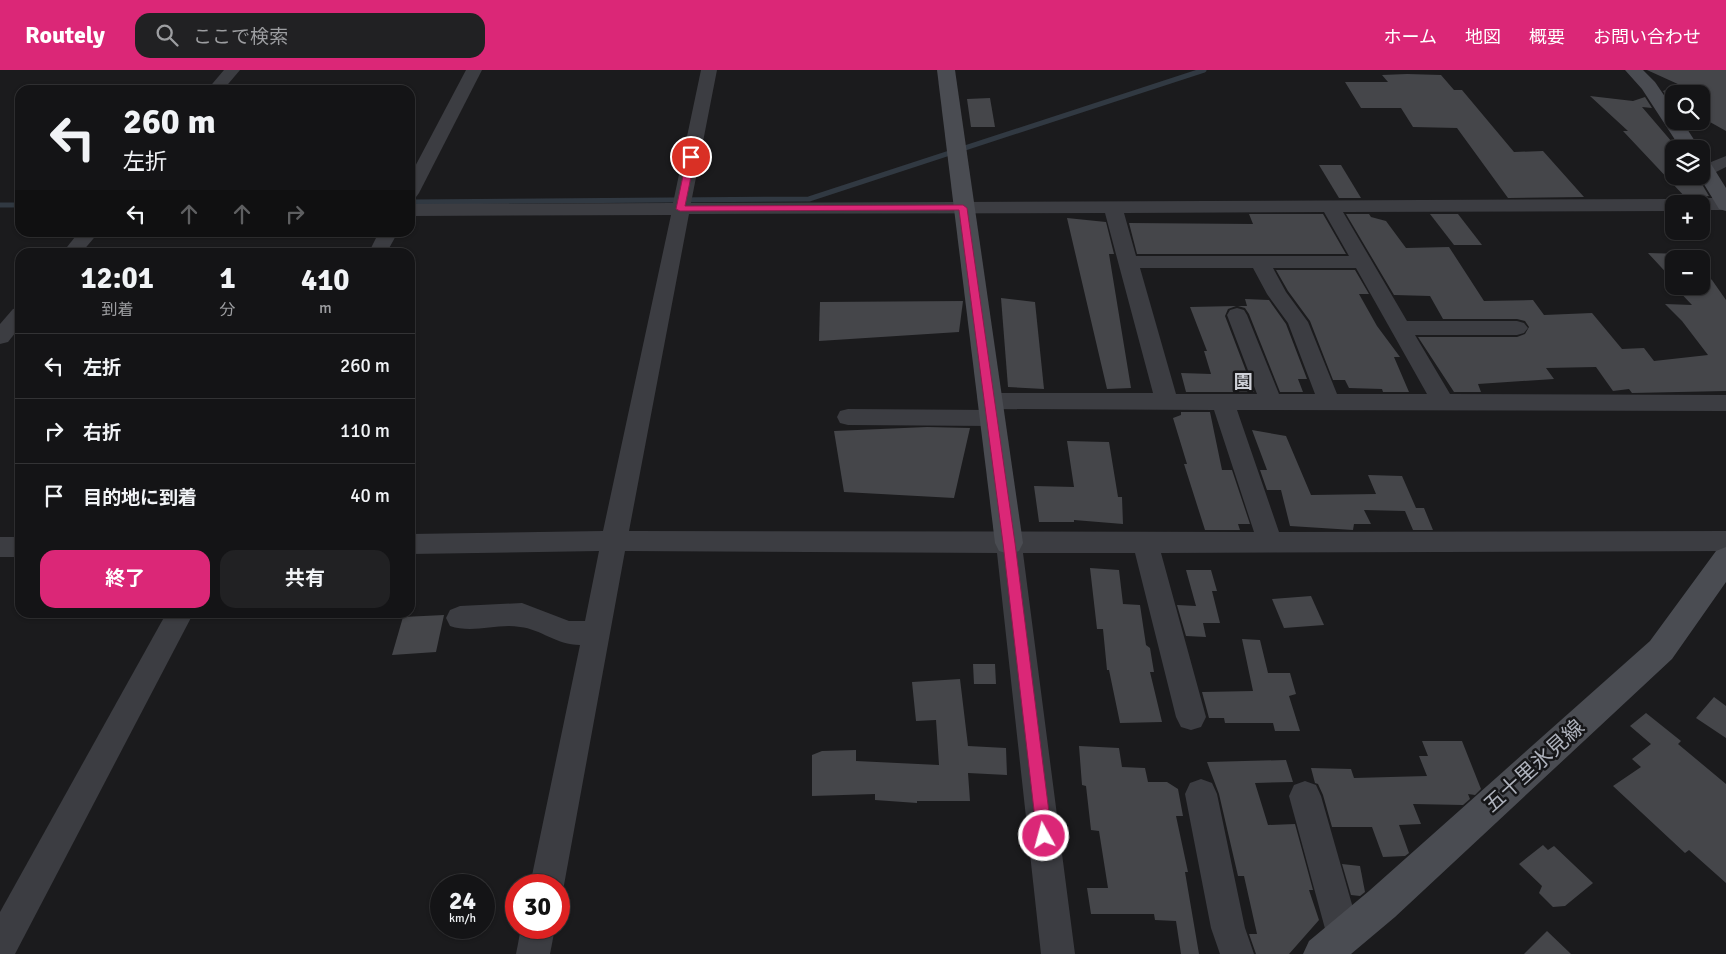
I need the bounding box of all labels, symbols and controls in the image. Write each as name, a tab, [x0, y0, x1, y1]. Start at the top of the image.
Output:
search box	[135, 13, 485, 58]
text: Routely	[25, 20, 105, 50]
icon: search	[153, 21, 181, 49]
text: ここで検索	[193, 25, 288, 49]
text: ホーム	[1384, 26, 1437, 48]
text: 地図	[1465, 26, 1501, 48]
text: 概要	[1529, 26, 1565, 48]
text: お問い合わせ	[1593, 26, 1701, 48]
map controls	[1665, 85, 1710, 295]
button: search	[1665, 85, 1710, 130]
text: 260 m	[123, 100, 216, 143]
icon: left	[40, 105, 105, 170]
pin	[670, 136, 712, 178]
button: layers	[1665, 140, 1710, 185]
icon: arrive	[677, 143, 705, 171]
text: 左折	[123, 148, 167, 175]
button: +	[1665, 195, 1710, 240]
icon: left	[122, 200, 150, 228]
icon: ahead	[175, 200, 203, 228]
icon: ahead	[228, 200, 256, 228]
icon: right	[281, 200, 309, 228]
button: −	[1665, 250, 1710, 295]
text: 12:01	[80, 260, 154, 297]
text: 1	[219, 260, 236, 297]
text: 410	[301, 262, 350, 299]
text: m	[319, 298, 332, 318]
text: 到着	[101, 300, 133, 320]
text: 分	[219, 300, 236, 320]
icon: left	[40, 352, 68, 380]
text: 260 m	[340, 354, 390, 378]
text: 左折	[83, 356, 121, 380]
district label: 園	[1233, 370, 1253, 394]
icon: right	[40, 417, 68, 445]
text: 110 m	[340, 419, 390, 443]
text: 右折	[83, 421, 121, 445]
icon: arrive	[40, 482, 68, 510]
text: 40 m	[350, 484, 390, 508]
text: 目的地に到着	[83, 486, 197, 510]
button: 終了	[40, 550, 210, 608]
button: 共有	[220, 550, 390, 608]
street label: 五十里氷見線	[1478, 714, 1590, 818]
position arrow	[1017, 809, 1069, 861]
speed limit sign: 30	[505, 874, 570, 939]
text: 24	[449, 885, 476, 916]
text: km/h	[449, 911, 476, 926]

